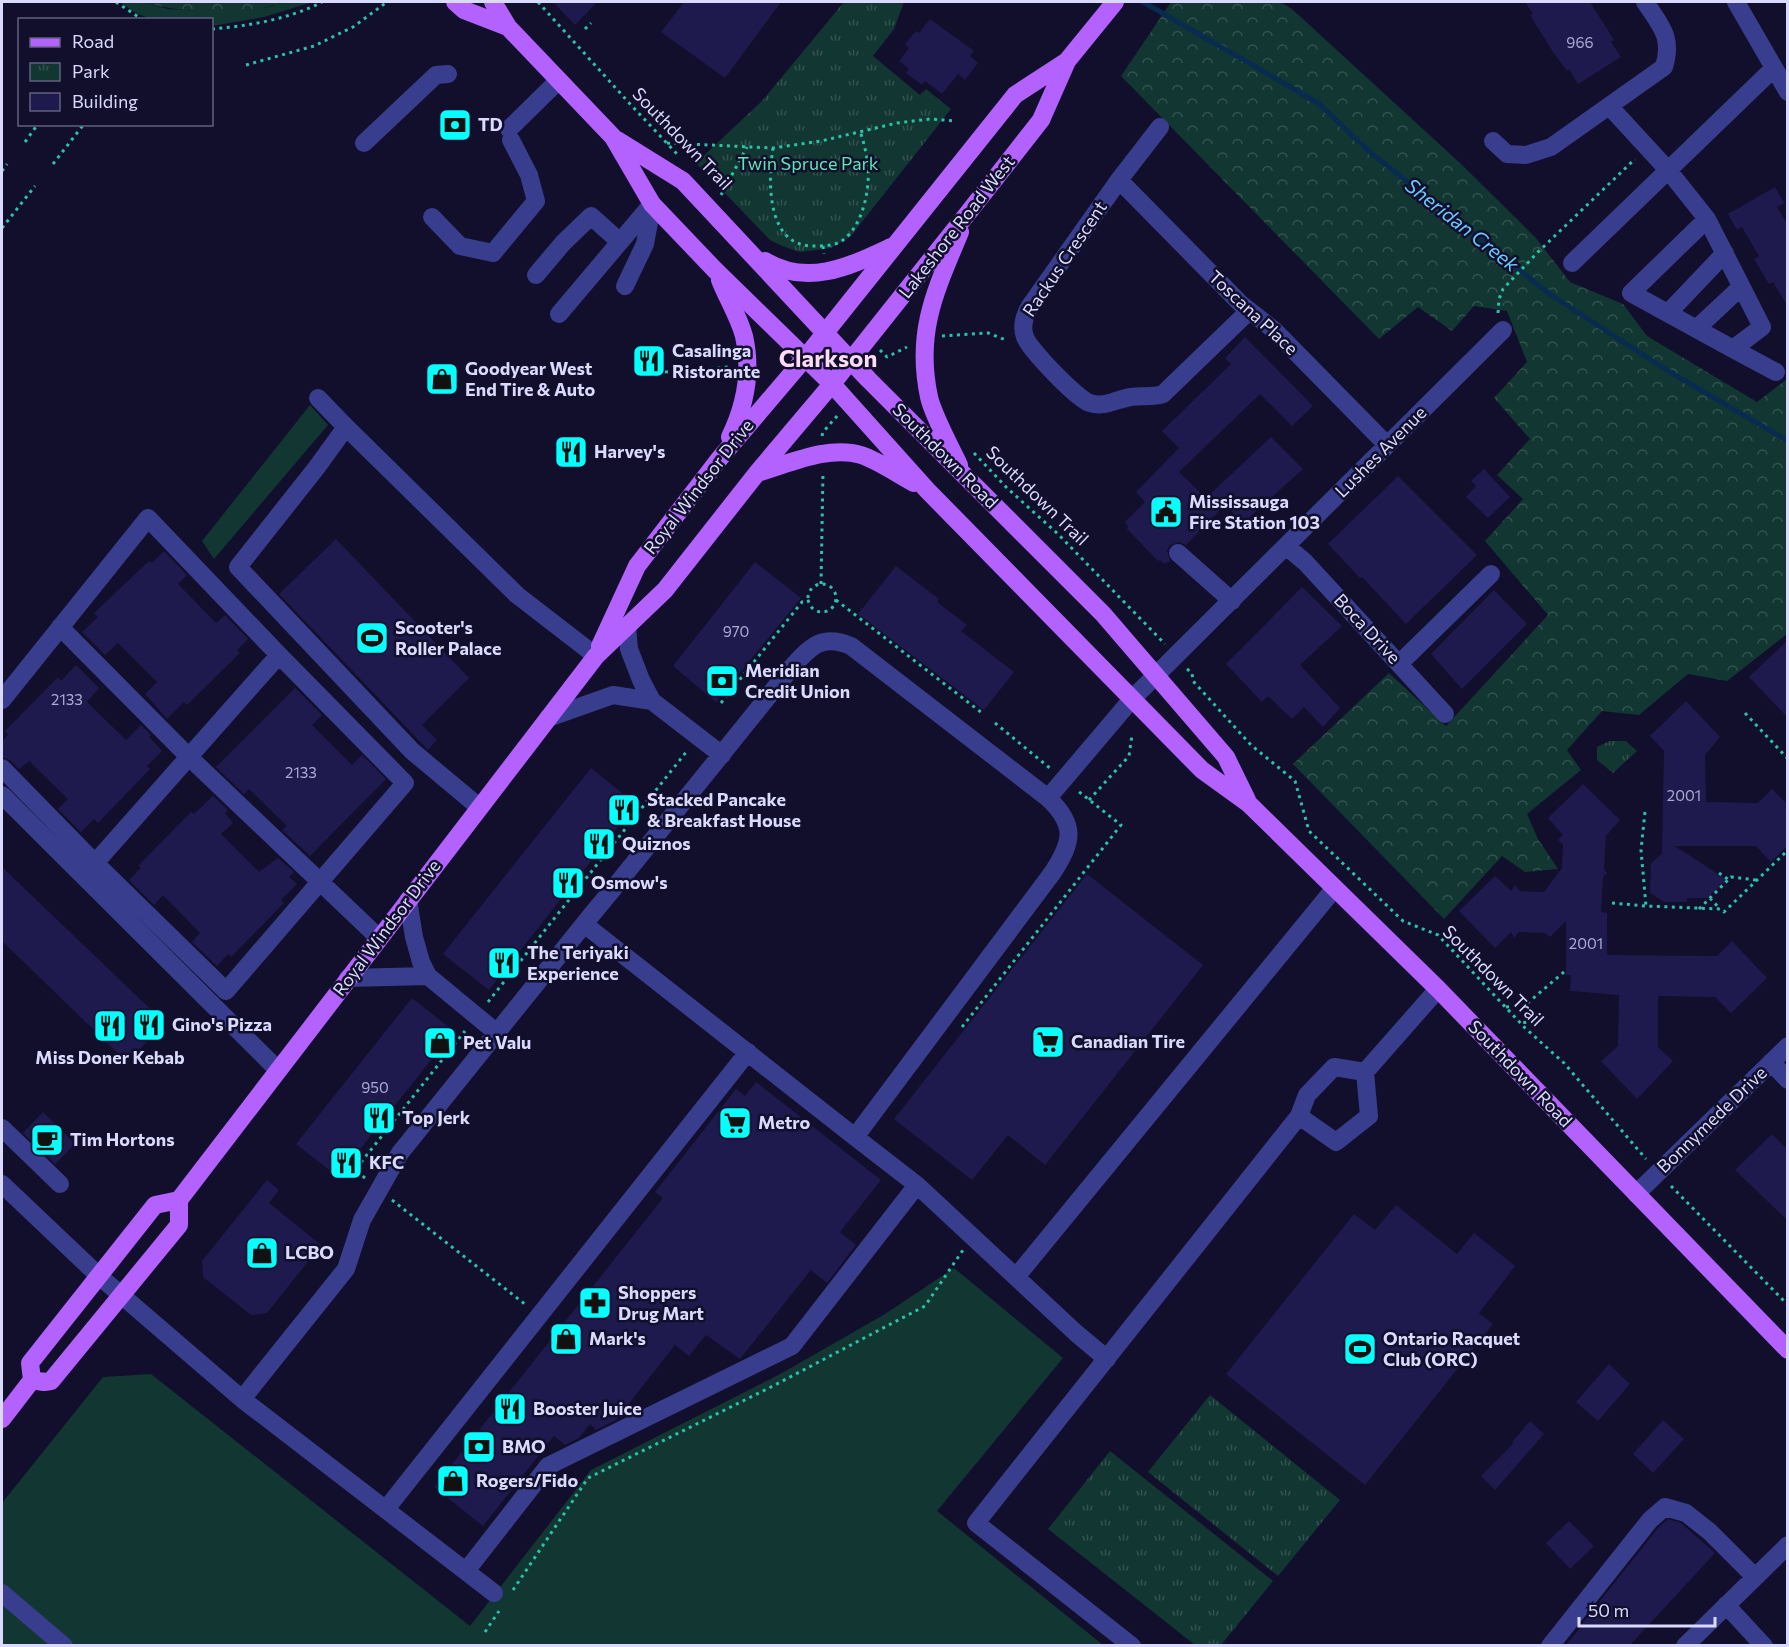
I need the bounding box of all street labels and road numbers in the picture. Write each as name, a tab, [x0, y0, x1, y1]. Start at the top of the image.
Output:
street label: Southdown Trail	[628, 83, 737, 194]
street label: Lakeshore Road West	[894, 151, 1019, 302]
street label: Rackus Crescent	[1017, 196, 1111, 320]
street label: Toscana Place	[1204, 265, 1303, 359]
street label: Southdown Road	[888, 398, 1003, 513]
street label: Lushes Avenue	[1330, 401, 1430, 501]
street label: Royal Windsor Drive	[639, 415, 758, 558]
street label: Southdown Trail	[982, 441, 1093, 550]
street label: Boca Drive	[1330, 589, 1406, 668]
street label: Royal Windsor Drive	[328, 855, 445, 1000]
street label: Southdown Trail	[1439, 920, 1549, 1030]
street label: Southdown Road	[1464, 1015, 1577, 1131]
street label: Bonnymede Drive	[1652, 1061, 1771, 1177]

